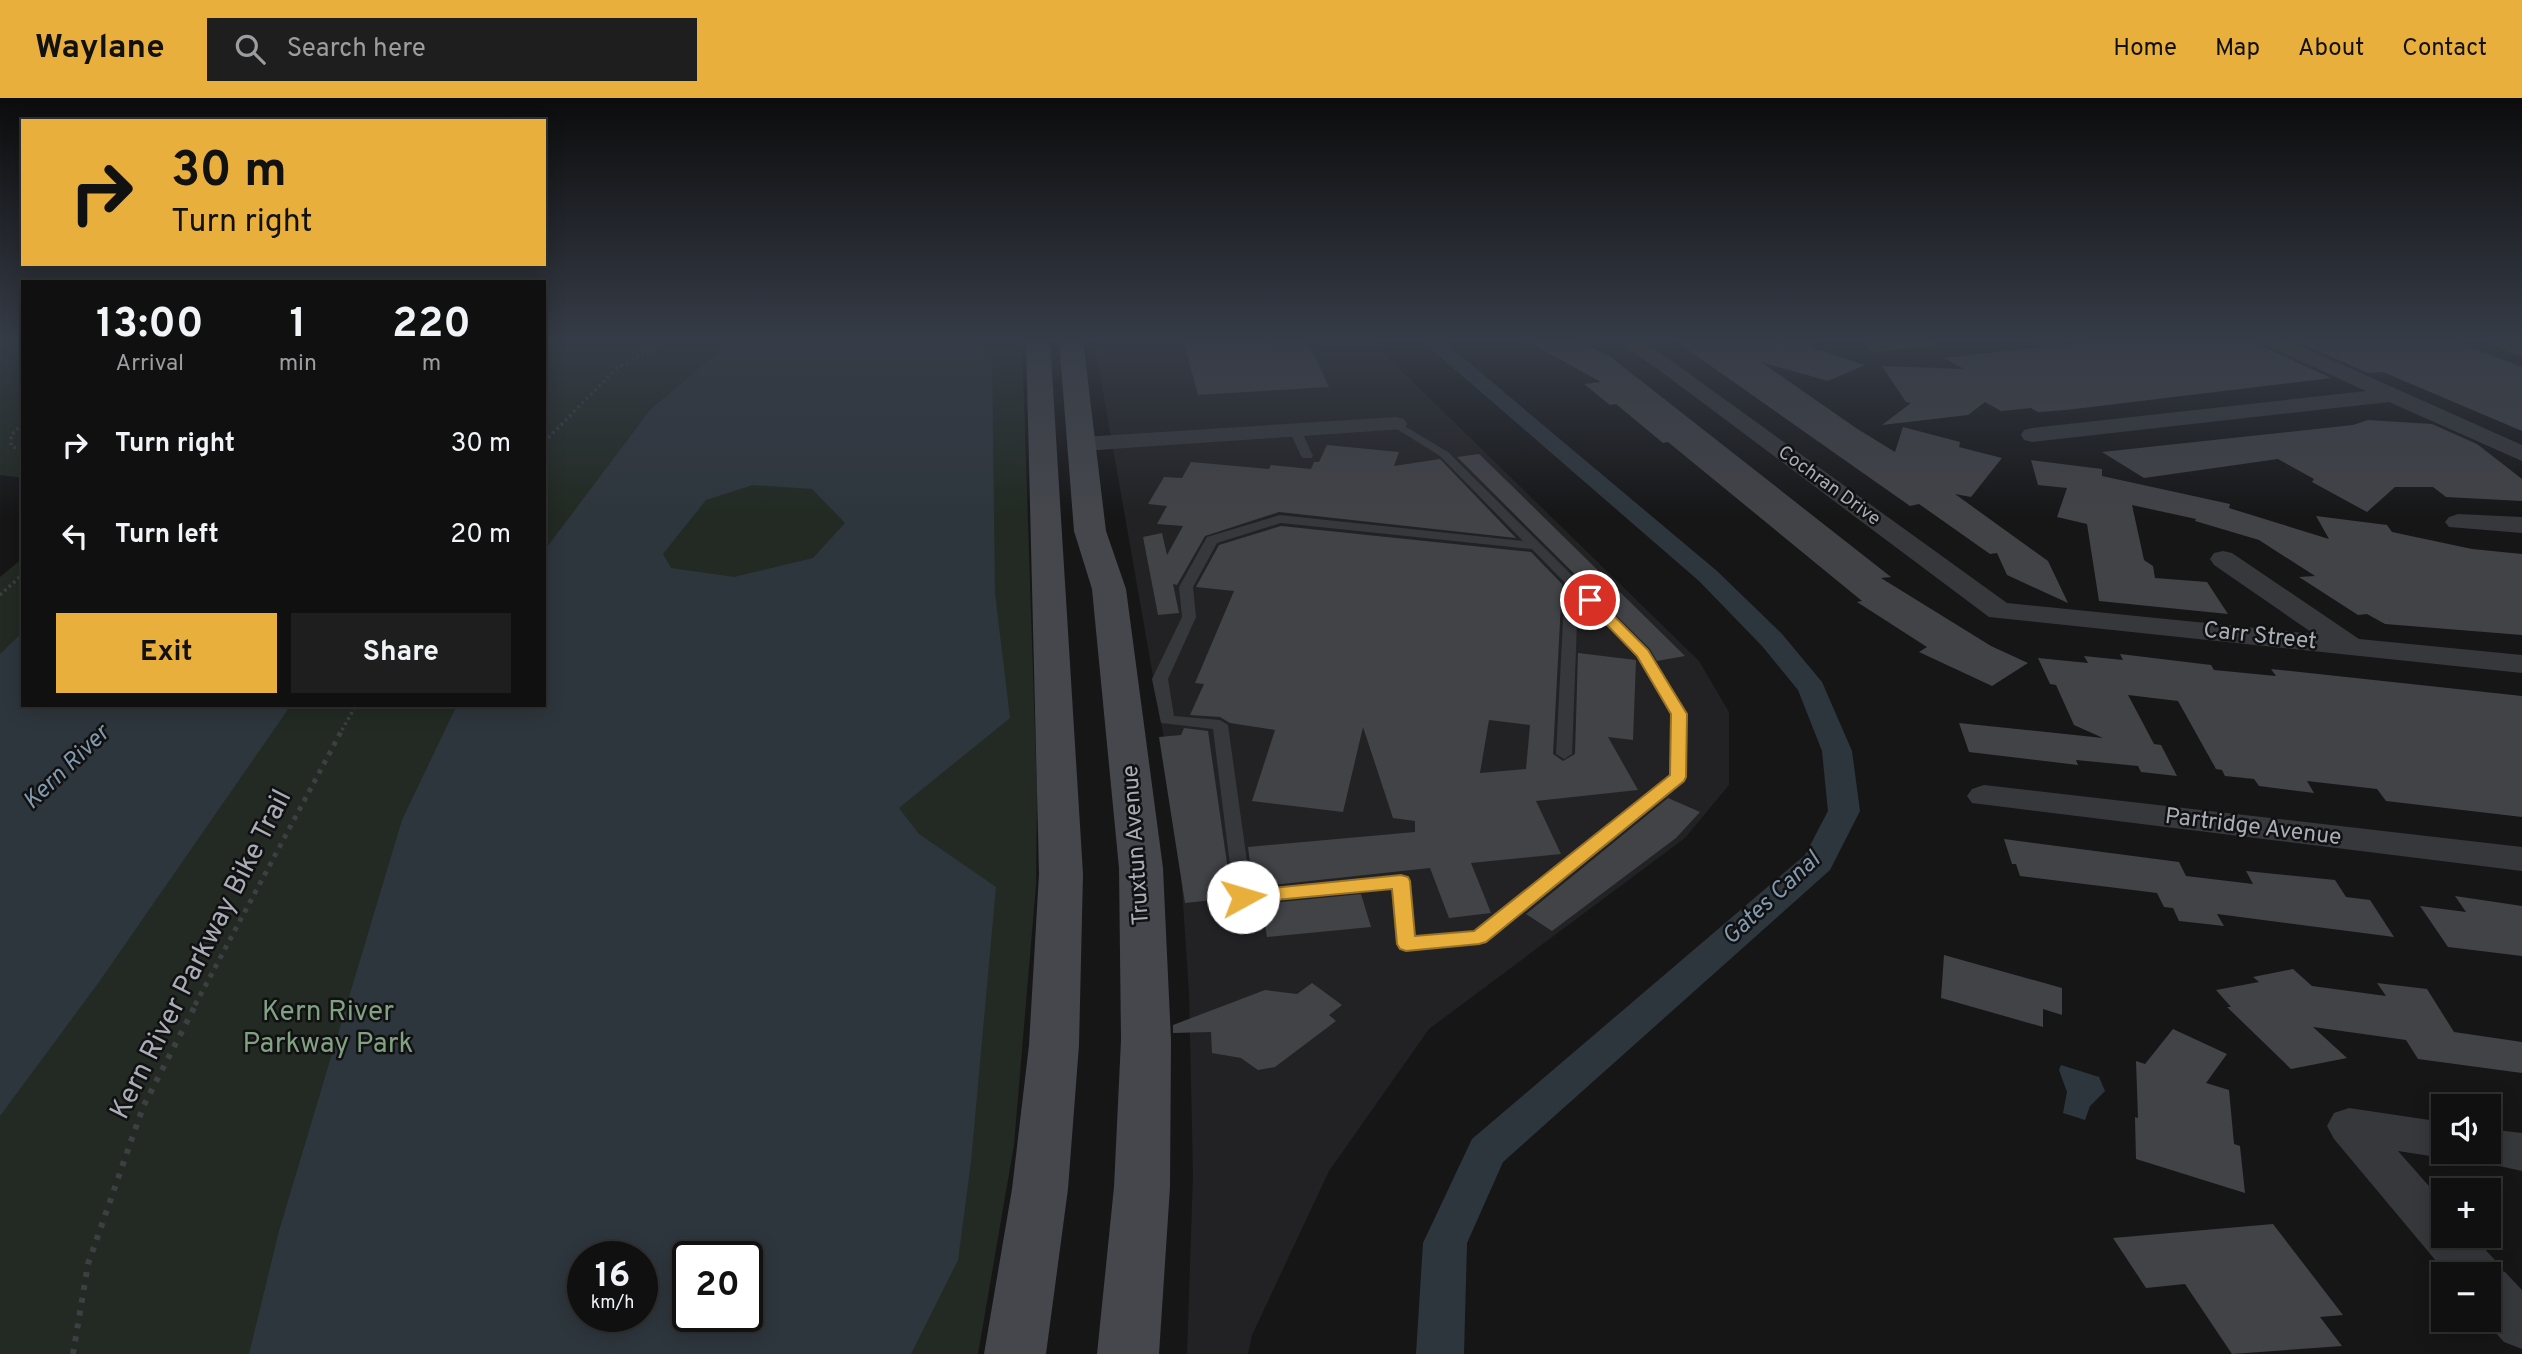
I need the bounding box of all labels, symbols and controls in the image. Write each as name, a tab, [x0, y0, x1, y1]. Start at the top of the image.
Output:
search box	[207, 18, 697, 81]
text: Waylane	[35, 28, 165, 70]
icon: search	[231, 30, 269, 68]
text: Search here	[287, 33, 426, 66]
text: Home	[2113, 34, 2177, 64]
text: Map	[2215, 34, 2260, 64]
text: About	[2298, 34, 2364, 64]
text: Contact	[2402, 34, 2487, 64]
text: 30 m	[171, 142, 287, 204]
icon: right	[56, 147, 147, 238]
text: Turn right	[171, 203, 313, 243]
text: 13:00	[96, 299, 204, 352]
text: 1	[289, 299, 306, 352]
text: 220	[392, 299, 471, 352]
text: Arrival	[116, 350, 184, 379]
text: min	[279, 350, 317, 379]
text: m	[422, 350, 441, 379]
icon: right	[56, 426, 94, 464]
text: Turn right	[115, 428, 235, 461]
text: 30 m	[451, 428, 511, 461]
street label: Cochran Drive	[1773, 441, 1885, 531]
icon: left	[56, 517, 94, 555]
text: Turn left	[115, 519, 219, 552]
text: 20 m	[450, 519, 511, 552]
pin	[1560, 570, 1620, 630]
icon: arrive	[1571, 581, 1609, 619]
button: Exit	[56, 613, 277, 693]
button: Share	[291, 613, 511, 693]
street label: Carr Street	[2202, 617, 2318, 657]
water label: Kern River	[17, 718, 118, 817]
street label: Truxtun Avenue	[1117, 764, 1157, 926]
street label: Kern River Parkway Bike Trail	[103, 784, 301, 1126]
street label: Partridge Avenue	[2163, 803, 2343, 853]
water label: Gates Canal	[1717, 845, 1829, 952]
position arrow	[1206, 860, 1280, 934]
park label: Kern River Parkway Park	[243, 995, 413, 1063]
map controls	[2431, 1094, 2501, 1332]
button: sound	[2431, 1094, 2501, 1164]
button: +	[2431, 1178, 2501, 1248]
speed limit sign: 20	[672, 1241, 763, 1332]
text: 16	[595, 1255, 630, 1299]
button: −	[2431, 1262, 2501, 1332]
text: km/h	[591, 1292, 634, 1315]

